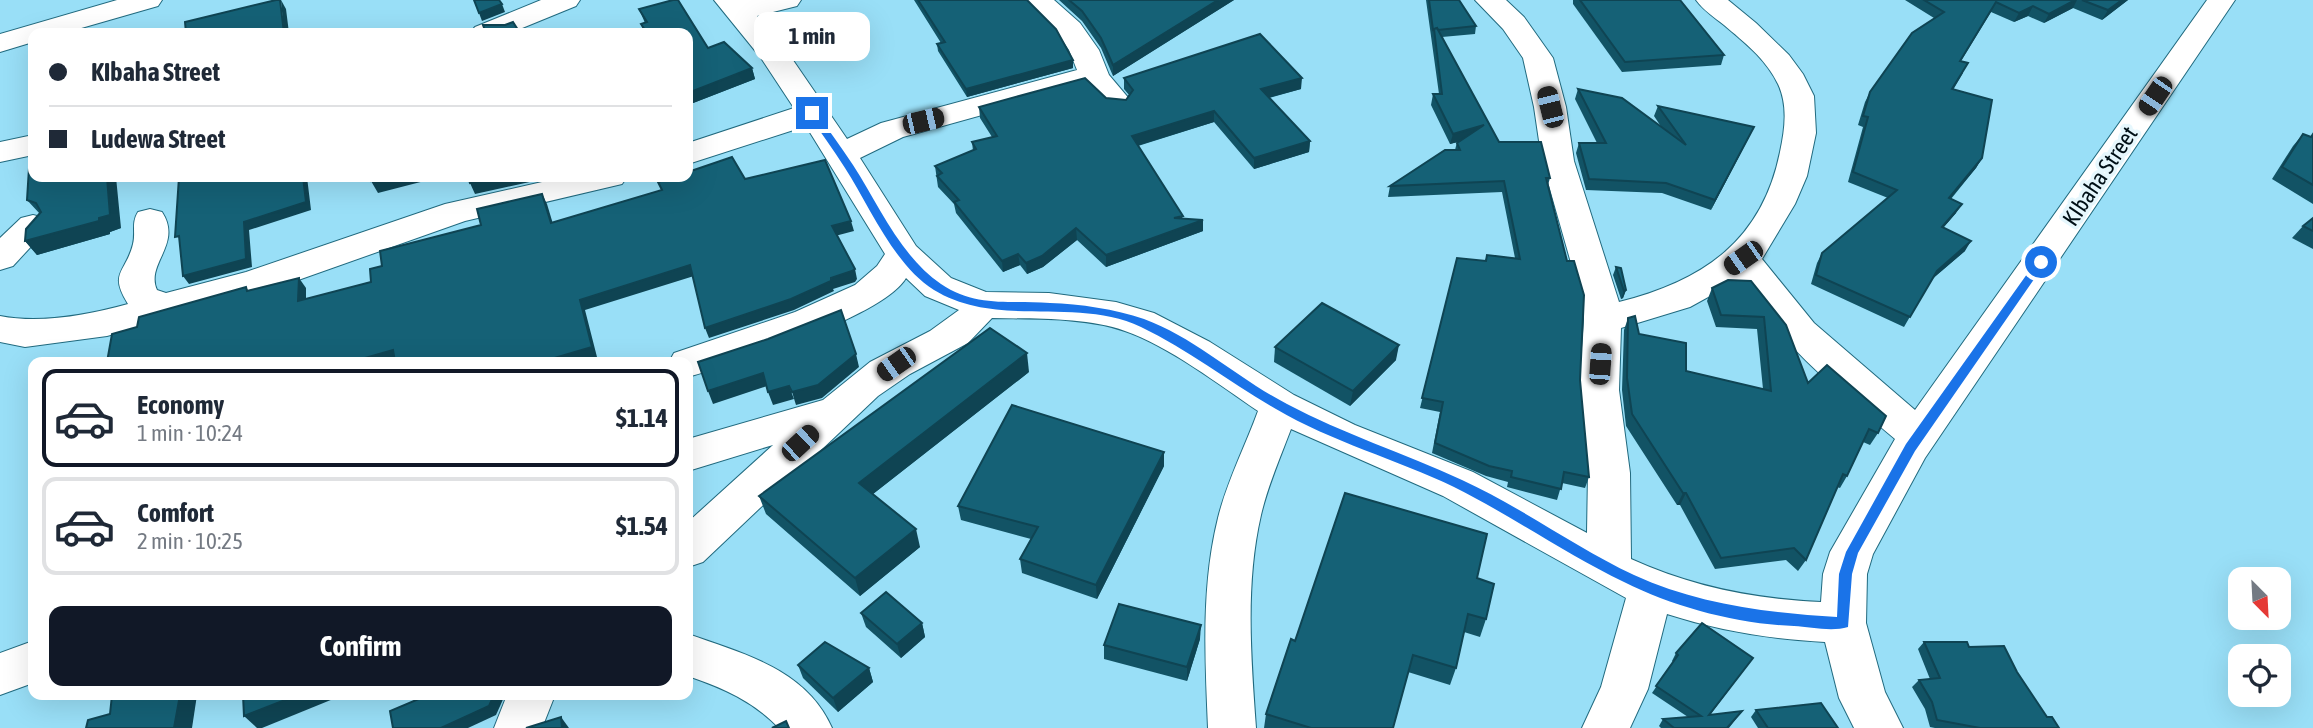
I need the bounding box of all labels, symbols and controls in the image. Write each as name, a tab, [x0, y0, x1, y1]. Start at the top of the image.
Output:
callout: 1 min	[754, 11, 870, 60]
text: 1 min	[789, 23, 835, 49]
text: KIbaha Street	[91, 57, 220, 87]
car	[2135, 73, 2176, 119]
car	[1535, 84, 1566, 130]
route end	[796, 97, 828, 129]
car	[901, 106, 946, 136]
street label: KIbaha Street	[2057, 121, 2143, 231]
text: Ludewa Street	[91, 124, 225, 154]
car	[1720, 237, 1767, 279]
route start	[2025, 246, 2057, 278]
car	[1589, 342, 1612, 386]
car	[873, 343, 920, 385]
icon: car	[53, 387, 116, 450]
text: Economy	[137, 390, 224, 420]
text: $1.14	[616, 403, 668, 433]
text: 1 min · 10:24	[137, 420, 243, 446]
car	[778, 421, 823, 465]
icon: car	[53, 495, 116, 558]
text: Comfort	[137, 498, 214, 528]
text: $1.54	[616, 511, 668, 541]
text: 2 min · 10:25	[137, 528, 243, 554]
north arrow	[2228, 567, 2291, 630]
map controls	[2228, 567, 2291, 707]
button: Confirm	[49, 606, 672, 686]
button: locate	[2228, 644, 2291, 707]

